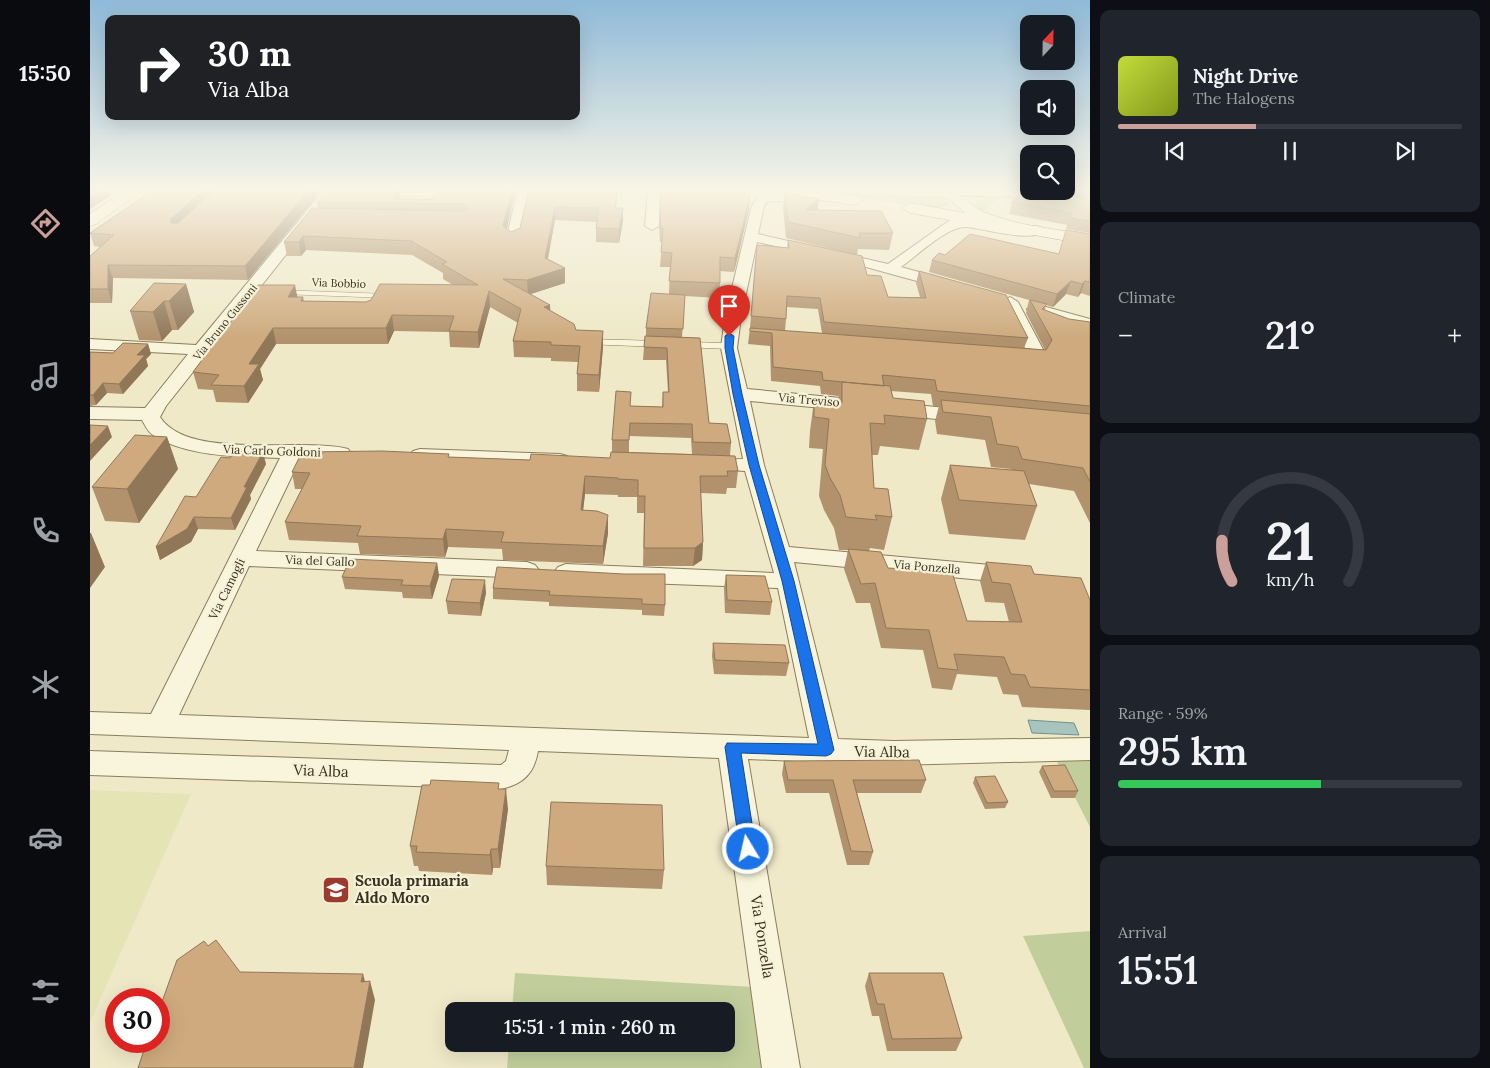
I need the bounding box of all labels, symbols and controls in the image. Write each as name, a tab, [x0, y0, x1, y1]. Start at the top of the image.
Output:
north arrow	[1020, 15, 1075, 70]
map controls	[1020, 15, 1075, 200]
text: 30 m	[208, 31, 291, 76]
icon: right	[125, 35, 190, 100]
text: 15:50	[19, 59, 71, 87]
text: Night Drive	[1193, 64, 1298, 88]
text: Via Alba	[208, 75, 289, 103]
button: sound	[1020, 80, 1075, 135]
text: The Halogens	[1193, 88, 1295, 108]
icon: previous	[1161, 137, 1189, 165]
icon: pause	[1276, 137, 1304, 165]
icon: next	[1391, 137, 1419, 165]
button: search	[1020, 145, 1075, 200]
icon: directions	[28, 206, 63, 241]
street label: Via Bobbio	[311, 275, 366, 291]
street label: Via Bruno Gussoni	[189, 281, 260, 364]
pin	[708, 285, 750, 336]
text: Climate	[1118, 287, 1175, 307]
icon: arrive	[715, 292, 743, 320]
text: 21°	[1265, 311, 1315, 359]
text: −	[1118, 318, 1133, 354]
text: +	[1447, 318, 1462, 354]
icon: music	[28, 359, 63, 394]
street label: Via Treviso	[777, 389, 840, 410]
street label: Via Carlo Goldoni	[222, 441, 321, 460]
text: 21	[1266, 508, 1314, 574]
icon: phone	[28, 513, 63, 548]
street label: Via del Gallo	[284, 552, 355, 569]
street label: Via Camogli	[205, 556, 248, 623]
street label: Via Ponzella	[892, 556, 961, 577]
text: km/h	[1266, 568, 1314, 591]
icon: climate	[28, 667, 63, 702]
text: Range · 59%	[1118, 703, 1208, 723]
text: 295 km	[1118, 727, 1247, 775]
street label: Via Alba	[853, 742, 910, 761]
street label: Via Alba	[292, 760, 349, 781]
icon: car	[28, 820, 63, 855]
position arrow	[721, 822, 773, 874]
place label: Scuola primaria Aldo Moro	[355, 871, 469, 907]
school or university icon: Scuola primaria Aldo Moro	[321, 875, 351, 905]
street label: Via Ponzella	[746, 893, 778, 980]
text: Arrival	[1118, 922, 1167, 942]
text: 15:51	[1118, 946, 1198, 994]
icon: filters	[28, 974, 63, 1009]
speed limit sign: 30	[105, 988, 170, 1053]
text: 15:51 · 1 min · 260 m	[504, 1015, 676, 1039]

